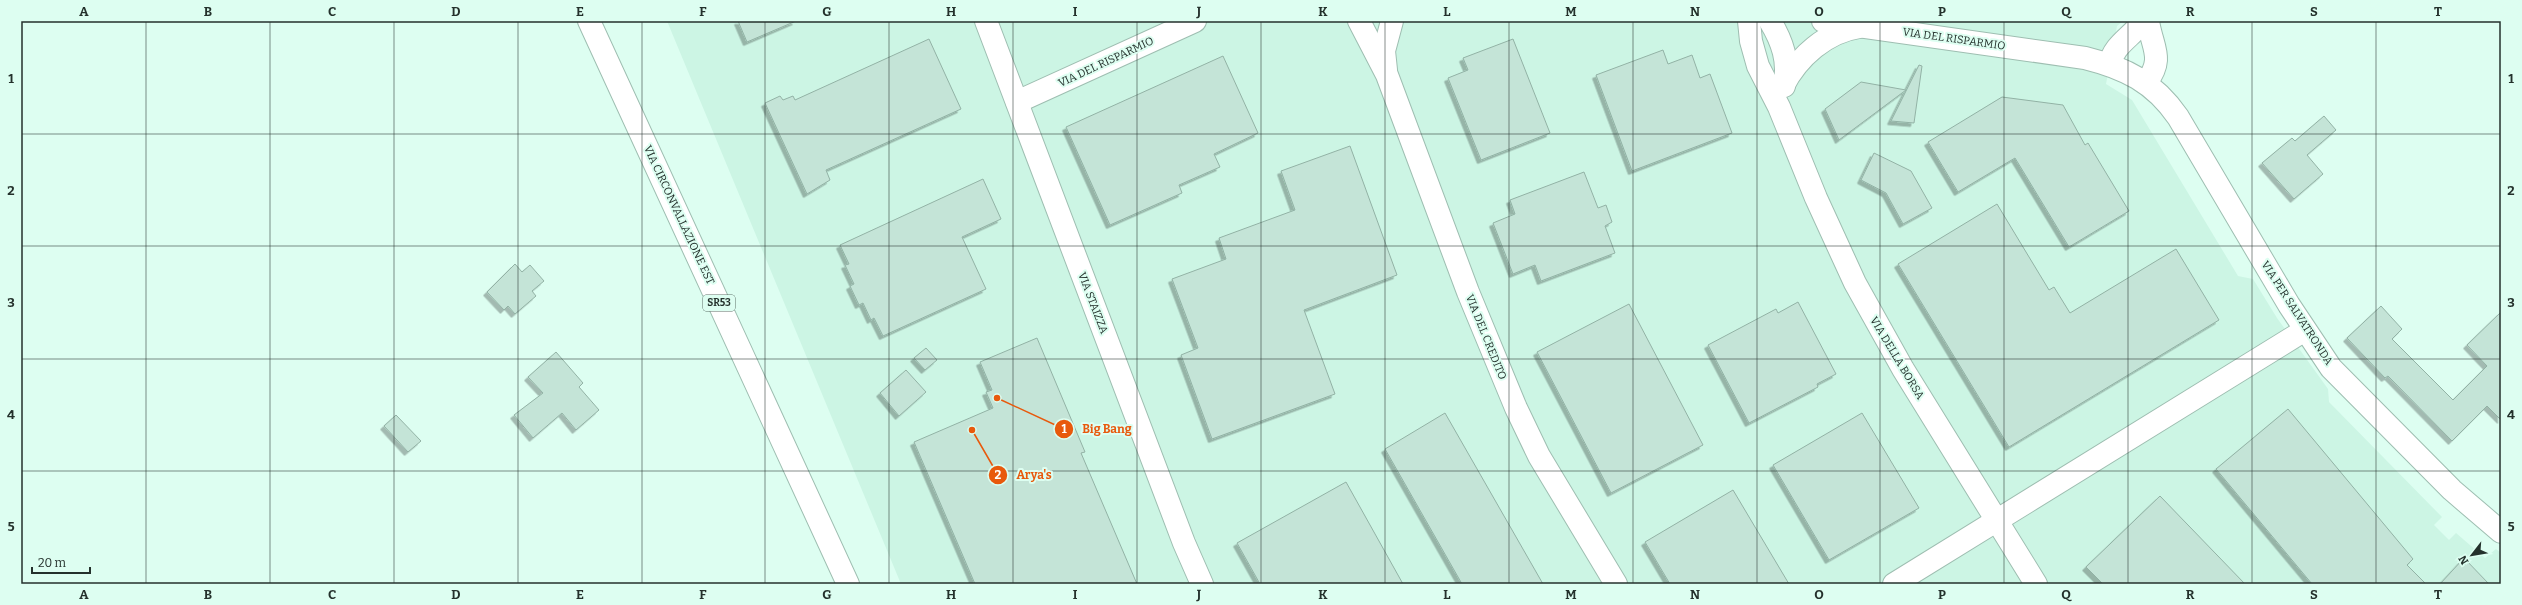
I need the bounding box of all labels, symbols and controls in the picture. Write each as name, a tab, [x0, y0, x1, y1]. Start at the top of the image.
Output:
text: A	[79, 4, 89, 19]
text: B	[204, 4, 212, 19]
text: C	[328, 4, 336, 19]
text: D	[451, 4, 461, 19]
text: E	[576, 4, 584, 19]
text: F	[699, 4, 707, 19]
text: G	[822, 4, 832, 19]
text: H	[946, 4, 956, 19]
text: I	[1073, 4, 1078, 19]
text: J	[1196, 4, 1202, 19]
text: K	[1318, 4, 1328, 19]
text: L	[1443, 4, 1451, 19]
text: M	[1565, 4, 1577, 19]
text: N	[1690, 4, 1700, 19]
text: O	[1814, 4, 1824, 19]
text: P	[1938, 4, 1946, 19]
text: Q	[2061, 4, 2072, 19]
text: R	[2186, 4, 2195, 19]
text: S	[2310, 4, 2318, 19]
text: T	[2434, 4, 2442, 19]
street label: VIA DEL RISPARMIO	[1902, 25, 2006, 53]
street label: VIA DEL RISPARMIO	[1056, 34, 1156, 90]
text: 1	[8, 71, 14, 86]
text: 1	[2508, 71, 2514, 86]
street label: VIA CIRCONVALLAZIONE EST	[641, 143, 717, 287]
text: 2	[7, 183, 15, 198]
text: 2	[2507, 183, 2515, 198]
street label: VIA PER SALVATRONDA	[2258, 259, 2336, 368]
street label: VIA STAIZZA	[1075, 270, 1111, 336]
street label: VIA DEL CREDITO	[1463, 292, 1509, 382]
text: 3	[7, 295, 15, 310]
road number: SR53	[703, 295, 735, 311]
text: 3	[2507, 295, 2515, 310]
street label: VIA DELLA BORSA	[1867, 314, 1927, 402]
text: 4	[7, 407, 15, 422]
text: 4	[2507, 407, 2515, 422]
callout: Big Bang	[1054, 417, 1140, 441]
text: 1	[1061, 422, 1067, 436]
text: Big Bang	[1082, 422, 1132, 436]
callout: Arya's	[988, 463, 1059, 487]
text: 2	[995, 468, 1002, 482]
text: Arya's	[1016, 468, 1052, 482]
text: 5	[7, 519, 15, 534]
text: 5	[2507, 519, 2515, 534]
north arrow	[2452, 535, 2492, 575]
scale bar	[32, 549, 90, 575]
text: N	[2456, 552, 2472, 567]
text: 20 m	[38, 556, 67, 570]
text: A	[79, 587, 89, 602]
text: B	[204, 587, 212, 602]
text: C	[328, 587, 336, 602]
text: D	[451, 587, 461, 602]
text: E	[576, 587, 584, 602]
text: F	[699, 587, 707, 602]
text: G	[822, 587, 832, 602]
text: H	[946, 587, 956, 602]
text: I	[1073, 587, 1078, 602]
text: J	[1196, 587, 1202, 602]
text: K	[1318, 587, 1328, 602]
text: L	[1443, 587, 1451, 602]
text: M	[1565, 587, 1577, 602]
text: N	[1690, 587, 1700, 602]
text: O	[1814, 587, 1824, 602]
text: P	[1938, 587, 1946, 602]
text: Q	[2061, 587, 2072, 602]
text: R	[2186, 587, 2195, 602]
text: S	[2310, 587, 2318, 602]
text: T	[2434, 587, 2442, 602]

